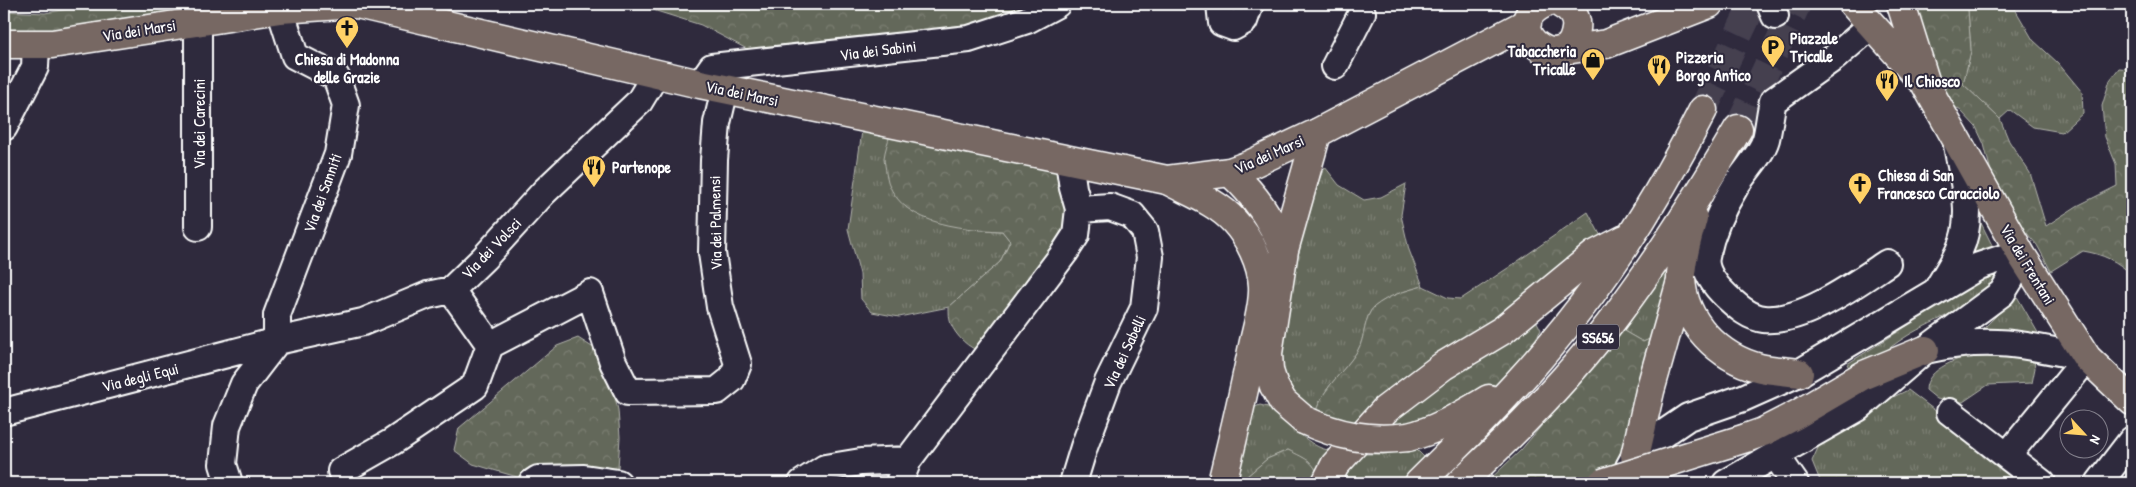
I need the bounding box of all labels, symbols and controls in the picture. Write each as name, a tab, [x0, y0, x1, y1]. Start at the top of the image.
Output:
street label: Via dei Marsi	[101, 13, 177, 47]
church icon: Chiesa di Madonna delle Grazie	[334, 15, 360, 49]
place label: Piazzale Tricalle	[1789, 27, 1839, 67]
street label: Via dei Sabini	[838, 34, 918, 66]
parking icon: Piazzale Tricalle	[1760, 34, 1786, 68]
place label: Tabaccheria Tricalle	[1507, 40, 1577, 80]
place label: Pizzeria Borgo Antico	[1676, 46, 1751, 87]
shop icon: Tabaccheria Tricalle	[1580, 47, 1606, 81]
place label: Chiesa di Madonna delle Grazie	[295, 48, 400, 88]
restaurant icon: Pizzeria Borgo Antico	[1646, 53, 1672, 87]
restaurant icon: Il Chiosco	[1874, 68, 1900, 102]
place label: Il Chiosco	[1904, 70, 1961, 92]
street label: Via dei Marsi	[703, 75, 781, 111]
street label: Via dei Carecini	[188, 79, 210, 169]
street label: Via dei Marsi	[1231, 129, 1307, 179]
street label: Via dei Sanniti	[297, 150, 347, 236]
restaurant icon: Partenope	[581, 154, 607, 188]
place label: Partenope	[612, 156, 672, 179]
place label: Chiesa di San Francesco Caracciolo	[1877, 164, 2000, 204]
church icon: Chiesa di San Francesco Caracciolo	[1847, 171, 1873, 205]
street label: Via dei Palmensi	[703, 175, 727, 271]
street label: Via dei Volsci	[456, 212, 526, 284]
street label: Via dei Frentani	[1995, 219, 2061, 309]
street label: Via dei Sabelli	[1097, 311, 1151, 393]
road number: SS656	[1577, 324, 1619, 350]
street label: Via degli Equi	[99, 357, 181, 397]
north arrow	[2058, 410, 2108, 460]
text: N	[2086, 432, 2106, 448]

